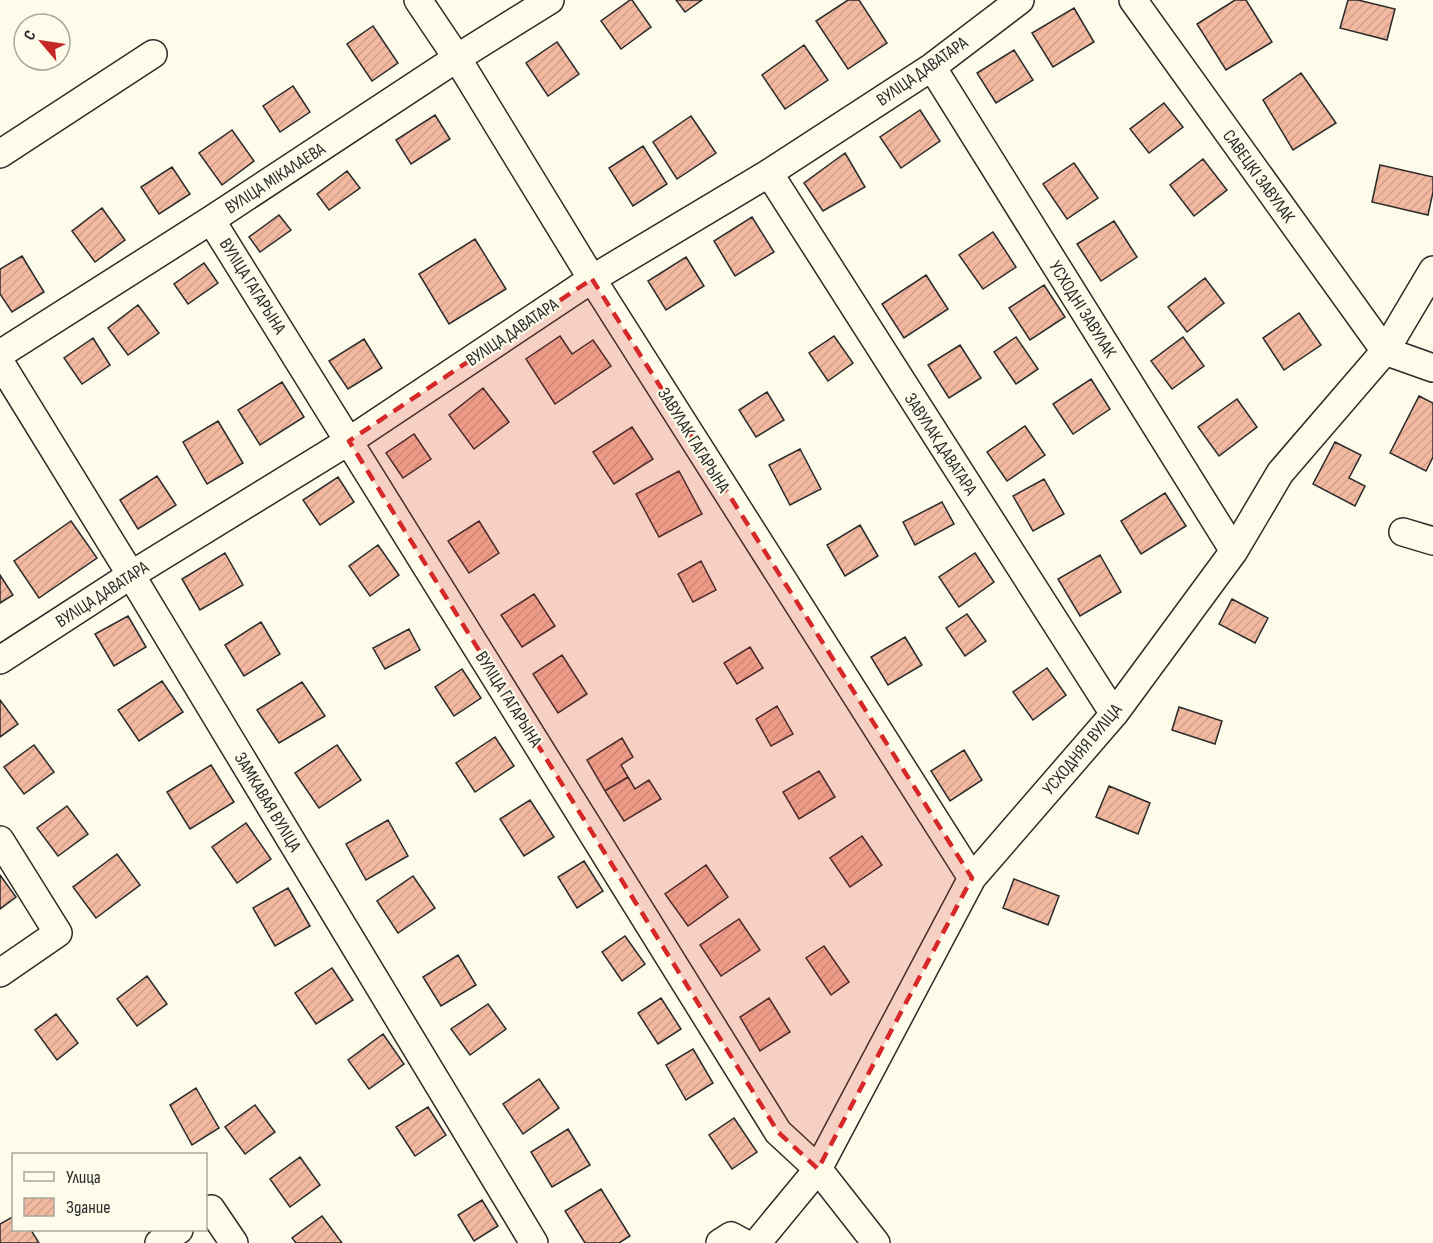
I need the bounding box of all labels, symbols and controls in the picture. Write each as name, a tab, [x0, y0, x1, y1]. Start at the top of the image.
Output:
north arrow	[12, 12, 72, 72]
text: С	[20, 27, 40, 44]
street label: ВУЛІЦА ДАВАТАРА	[873, 32, 972, 111]
street label: САВЕЦКІ ЗАВУЛАК	[1218, 126, 1300, 227]
street label: ВУЛІЦА МІКАЛАЕВА	[221, 138, 330, 219]
street label: ВУЛІЦА ГАГАРЫНА	[215, 235, 290, 338]
street label: УСХОДНІ ЗАВУЛАК	[1044, 257, 1121, 362]
street label: ВУЛІЦА ДАВАТАРА	[462, 294, 563, 371]
street label: ЗАВУЛАК ГАГАРЫНА	[653, 384, 734, 497]
street label: ЗАВУЛАК ДАВАТАРА	[900, 389, 982, 499]
street label: ВУЛІЦА ДАВАТАРА	[52, 556, 153, 632]
street label: ВУЛІЦА ГАГАРЫНА	[471, 648, 546, 751]
street label: УСХОДНЯЯ ВУЛІЦА	[1038, 699, 1127, 799]
street label: ЗАМКАВАЯ ВУЛІЦА	[230, 749, 306, 856]
legend	[12, 1153, 207, 1231]
text: Улица	[66, 1167, 101, 1188]
text: Здание	[66, 1197, 111, 1218]

